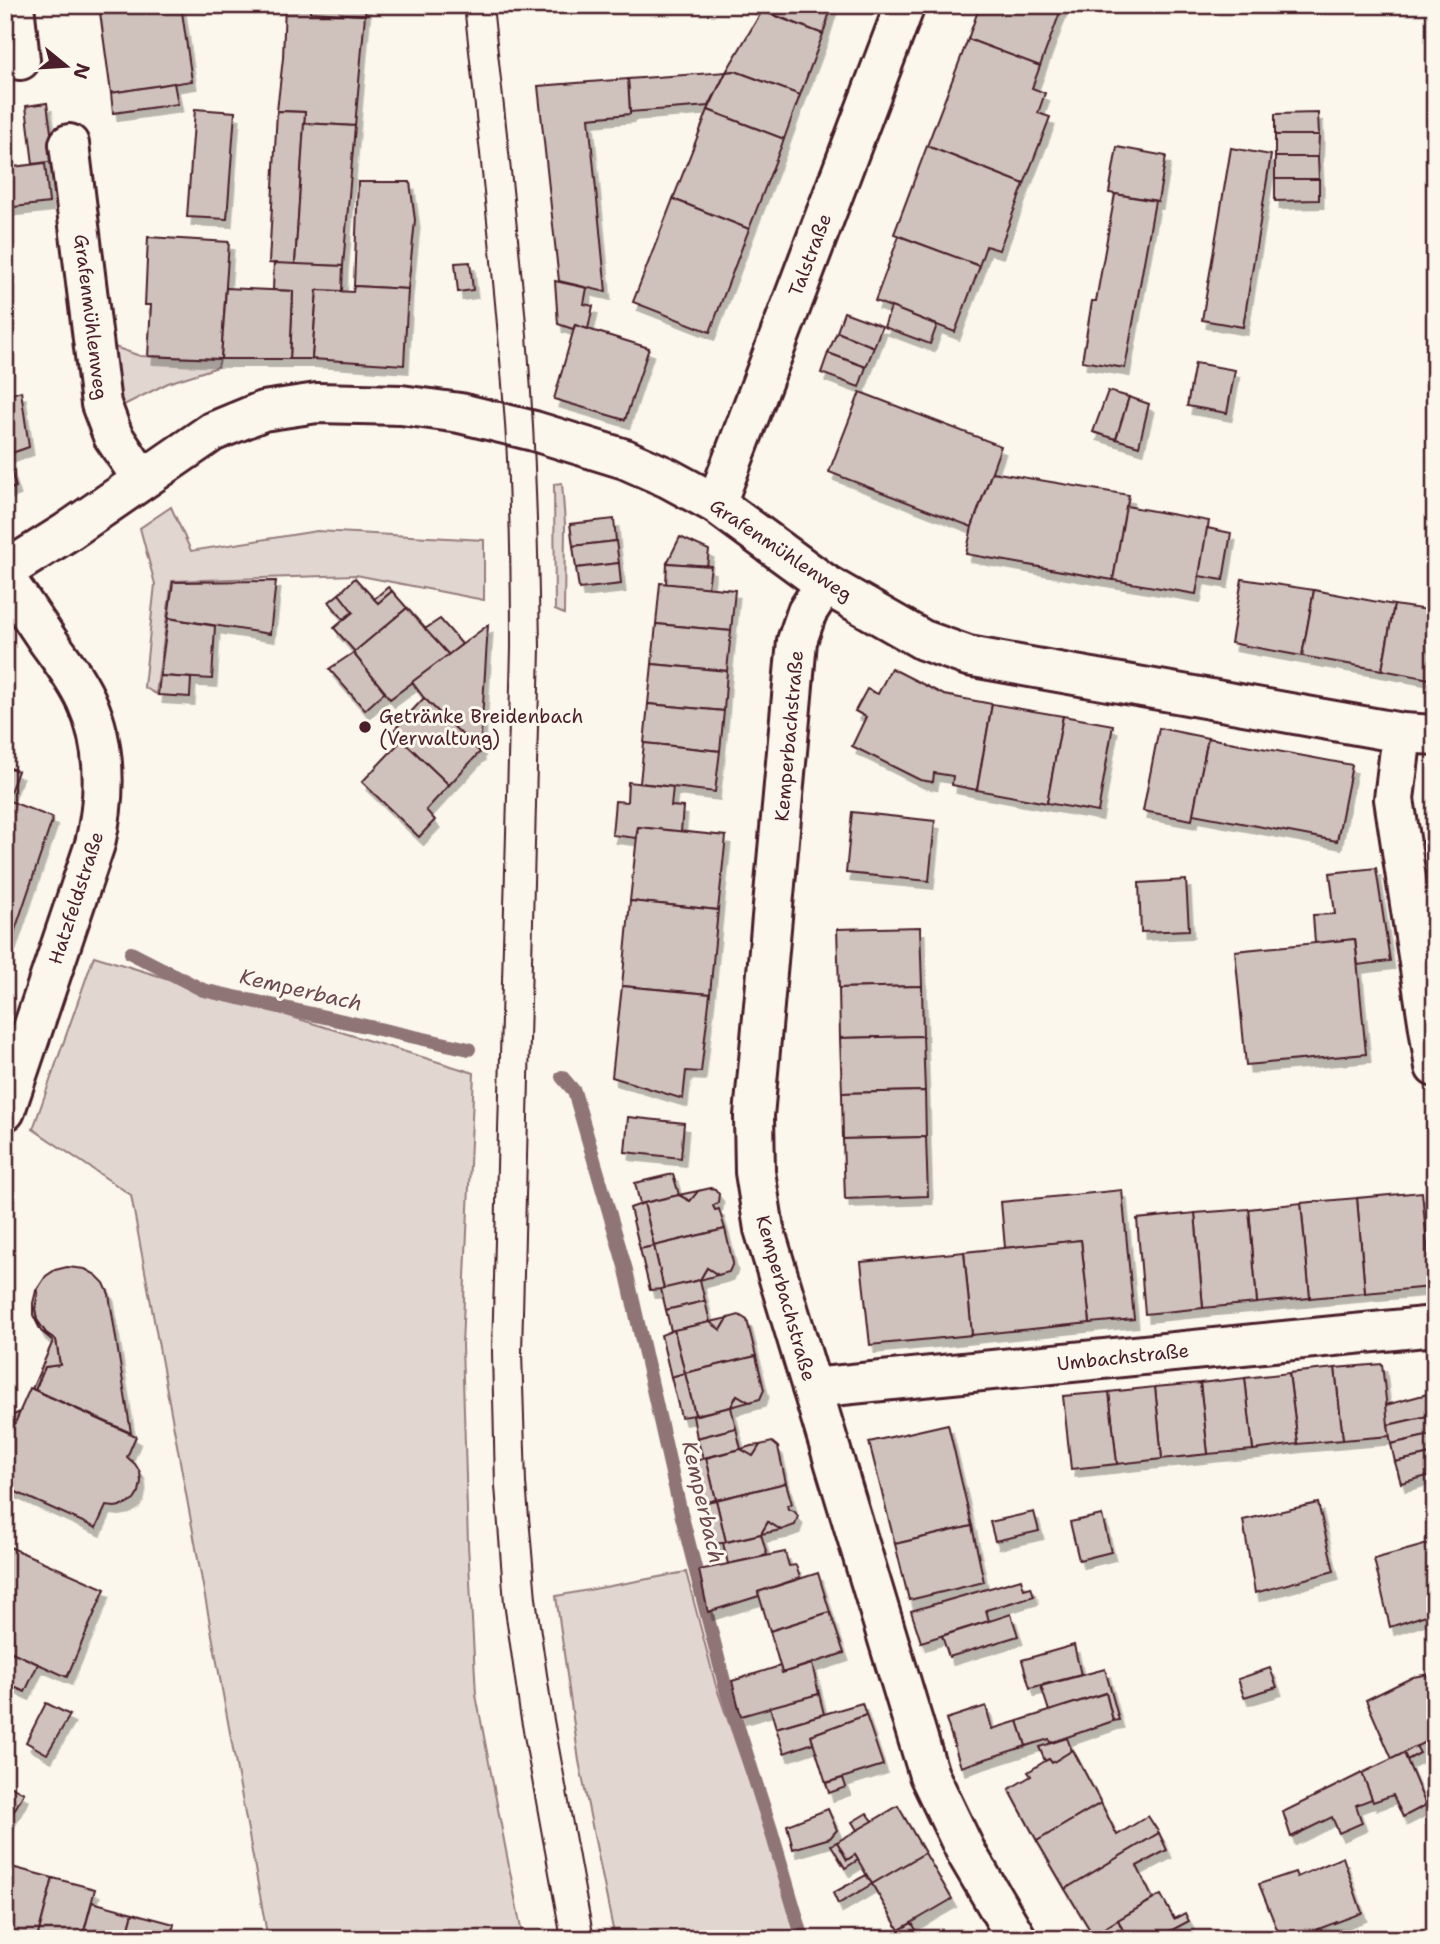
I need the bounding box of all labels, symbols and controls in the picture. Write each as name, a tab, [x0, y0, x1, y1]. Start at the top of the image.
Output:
north arrow	[32, 32, 102, 102]
text: N	[67, 60, 96, 82]
street label: Talstraße	[783, 210, 837, 300]
street label: Grafenmühlenweg	[68, 233, 114, 401]
street label: Grafenmühlenweg	[705, 493, 857, 607]
street label: Kemperbachstraße	[769, 649, 809, 823]
place label: Getränke Breidenbach (Verwaltung)	[379, 704, 583, 751]
marker: Getränke Breidenbach (Verwaltung)	[357, 719, 373, 735]
street label: Hatzfeldstraße	[43, 828, 109, 968]
water label: Kemperbach	[237, 962, 365, 1018]
street label: Kemperbachstraße	[750, 1212, 822, 1384]
street label: Umbachstraße	[1056, 1338, 1190, 1376]
water label: Kemperbach	[675, 1438, 731, 1566]

